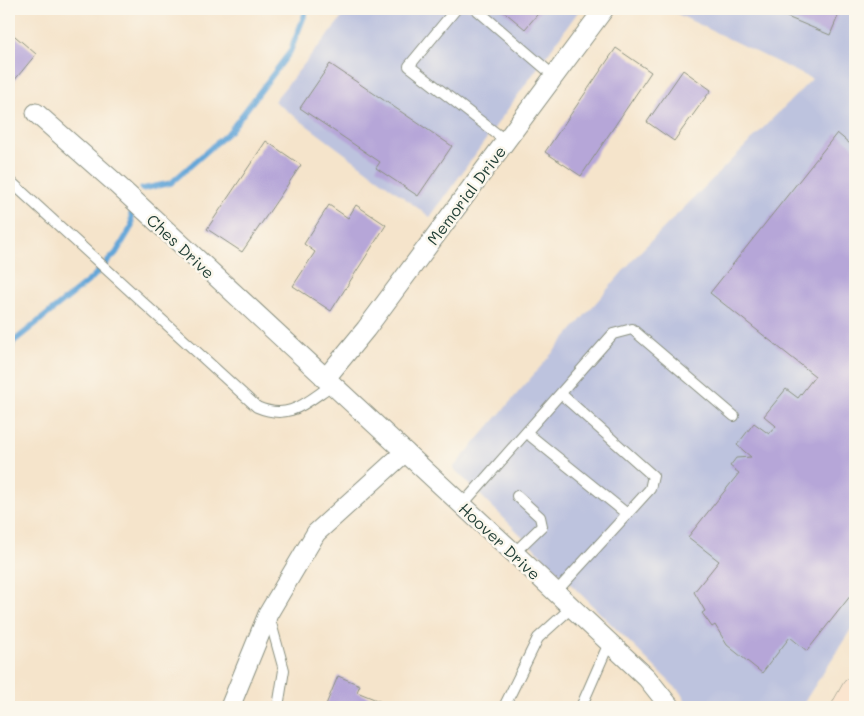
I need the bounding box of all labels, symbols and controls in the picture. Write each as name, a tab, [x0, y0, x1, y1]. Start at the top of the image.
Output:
street label: Memorial Drive	[422, 141, 510, 249]
street label: Ches Drive	[143, 209, 219, 283]
street label: Hoover Drive	[455, 498, 545, 584]

